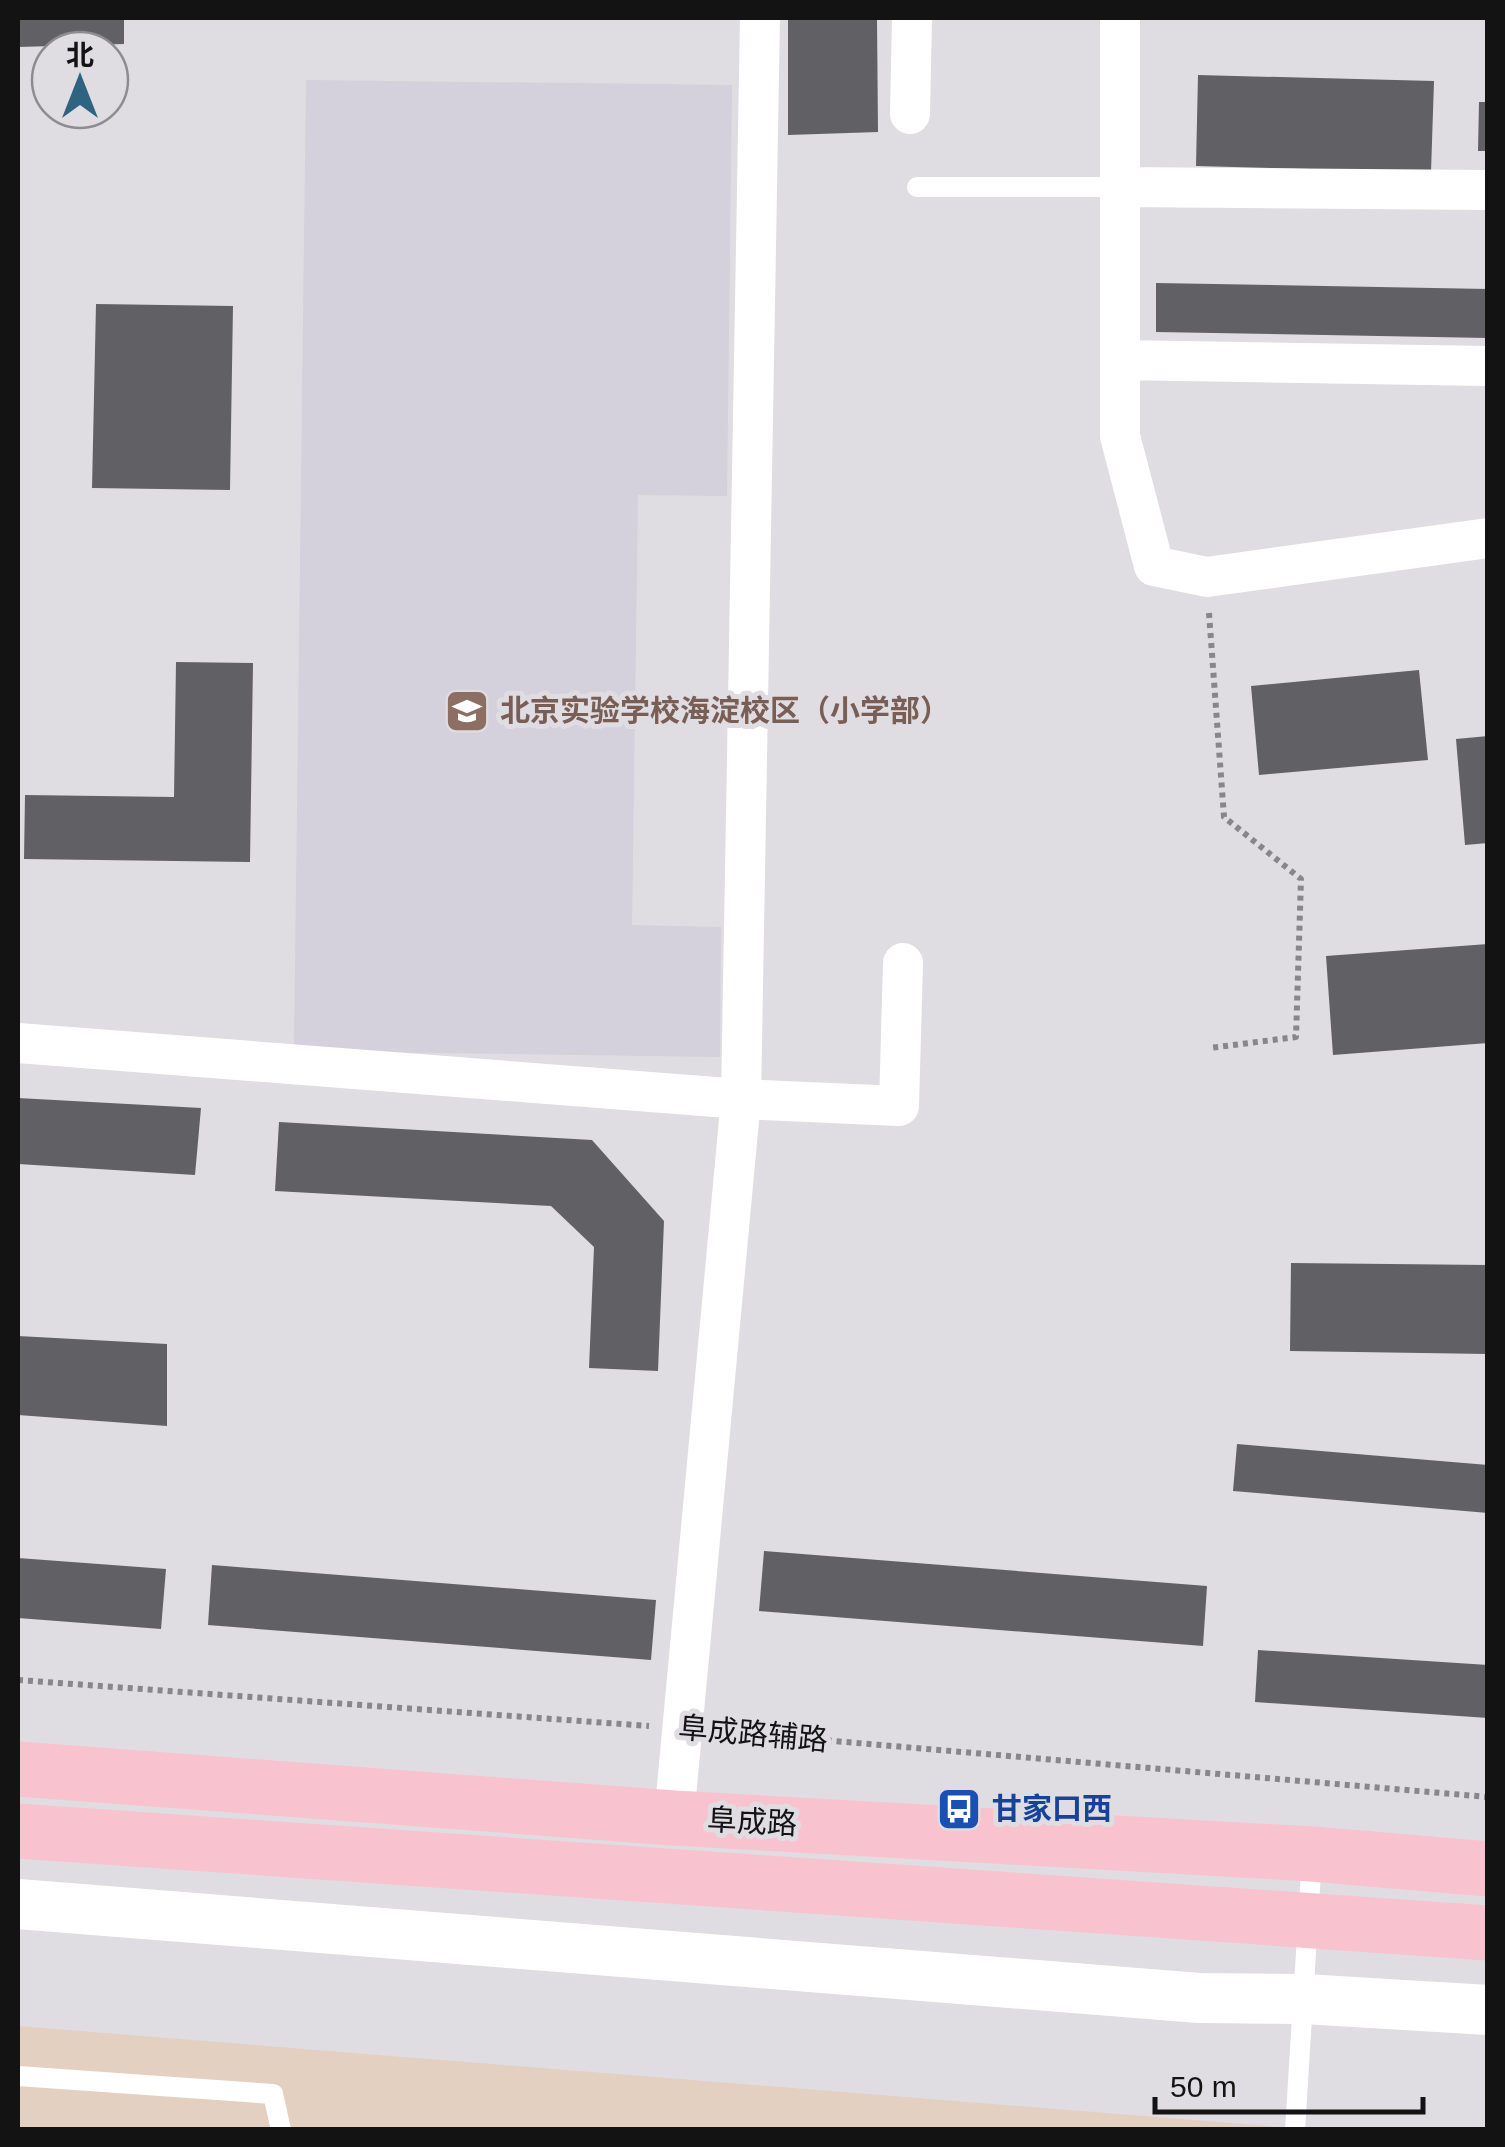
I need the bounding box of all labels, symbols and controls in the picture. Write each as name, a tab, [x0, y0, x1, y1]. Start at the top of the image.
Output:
north arrow	[30, 30, 130, 130]
text: 北	[66, 40, 94, 71]
school or university icon: 北京实验学校海淀校区（小学部）	[444, 688, 490, 734]
place label: 北京实验学校海淀校区（小学部）	[500, 694, 950, 727]
street label: 阜成路辅路	[677, 1711, 829, 1756]
bus stop icon: 甘家口西	[936, 1786, 982, 1832]
place label: 甘家口西	[992, 1792, 1112, 1825]
street label: 阜成路	[706, 1803, 798, 1840]
scale bar	[1155, 2052, 1422, 2114]
text: 50 m	[1170, 2070, 1237, 2103]

